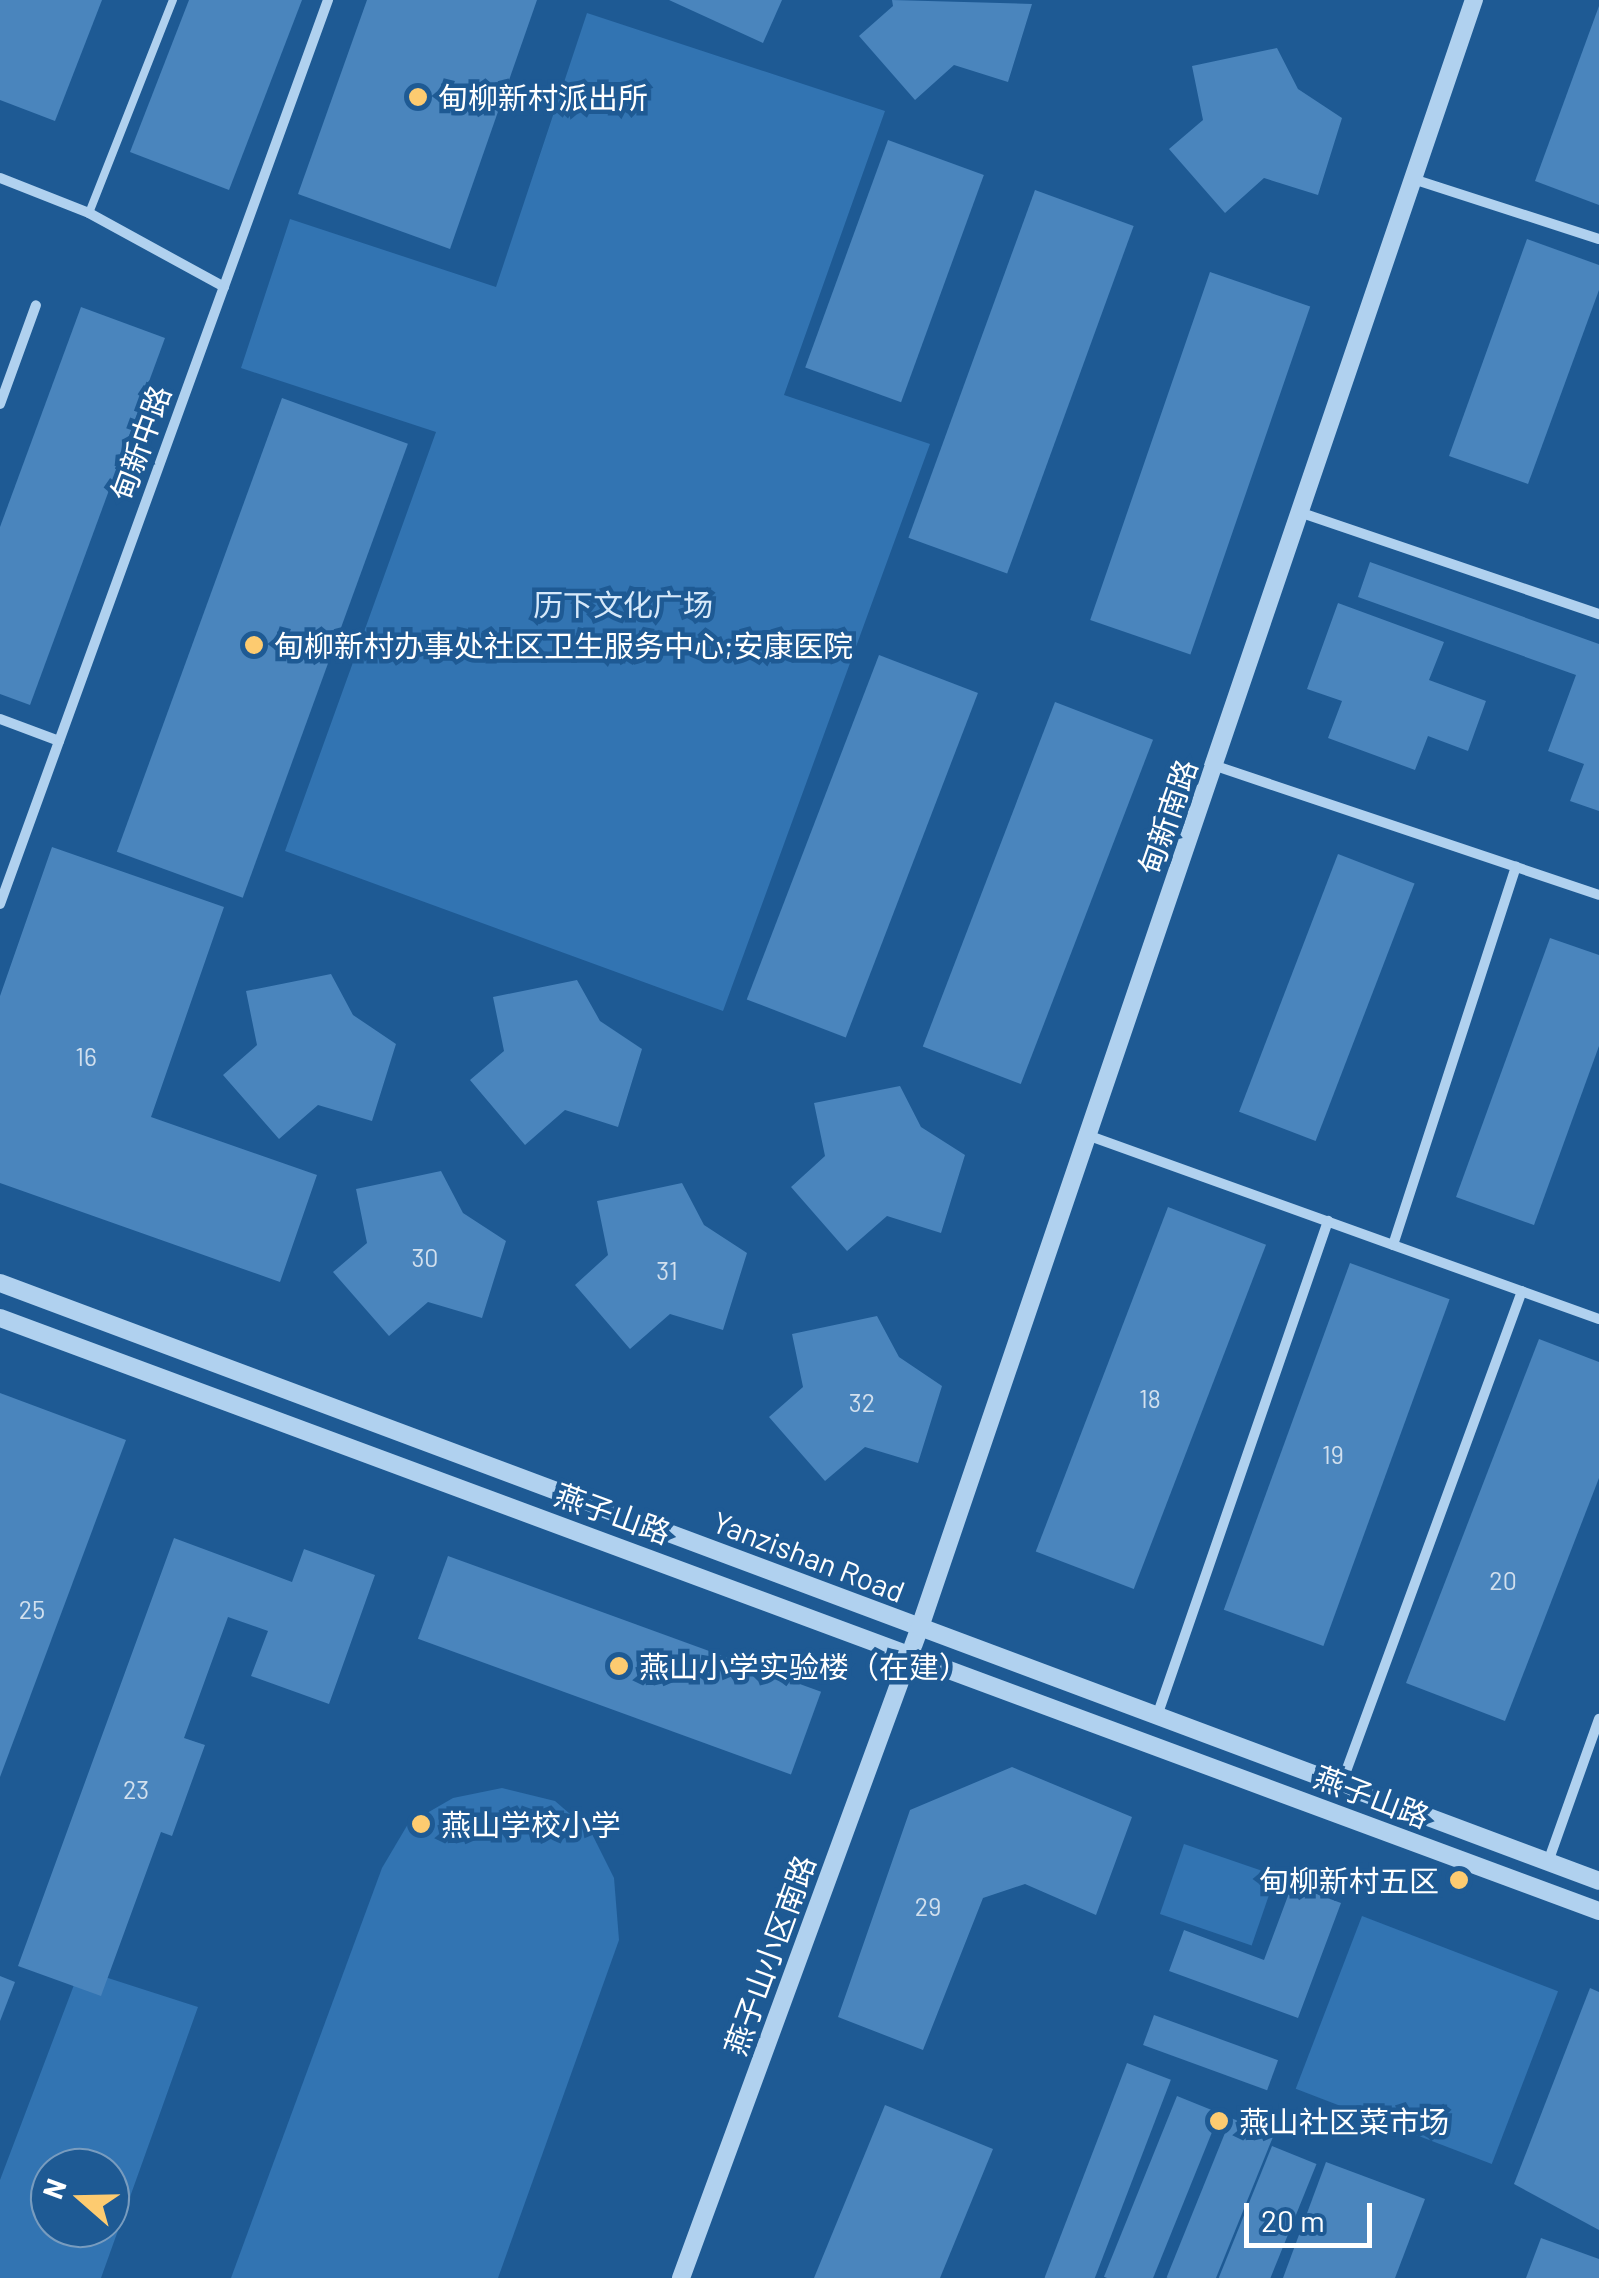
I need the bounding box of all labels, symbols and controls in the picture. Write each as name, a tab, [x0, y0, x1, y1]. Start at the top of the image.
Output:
place label: 甸柳新村派出所	[438, 79, 648, 115]
marker: 甸柳新村派出所	[407, 86, 429, 108]
street label: 甸新中路	[103, 380, 177, 506]
park label: 历下文化广场	[533, 586, 713, 622]
place label: 甸柳新村办事处社区卫生服务中心;安康医院	[274, 627, 853, 663]
marker: 甸柳新村办事处社区卫生服务中心;安康医院	[243, 634, 265, 656]
street label: 甸新南路	[1130, 754, 1204, 880]
house number: 16	[75, 1041, 97, 1071]
house number: 30	[412, 1242, 438, 1272]
house number: 31	[656, 1255, 678, 1285]
house number: 18	[1139, 1383, 1161, 1413]
house number: 32	[849, 1387, 875, 1417]
house number: 19	[1322, 1439, 1344, 1469]
street label: 燕子山路	[550, 1476, 676, 1550]
street label: Yanzishan Road	[708, 1503, 910, 1609]
house number: 20	[1489, 1565, 1517, 1595]
house number: 25	[19, 1594, 45, 1624]
place label: 燕山小学实验楼（在建）	[639, 1648, 969, 1684]
marker: 燕山小学实验楼（在建）	[608, 1655, 630, 1677]
street label: 燕子山路	[1310, 1758, 1434, 1834]
house number: 23	[123, 1774, 149, 1804]
place label: 燕山学校小学	[441, 1806, 621, 1842]
marker: 燕山学校小学	[410, 1813, 432, 1835]
street label: 燕子山小区南路	[716, 1850, 822, 2060]
place label: 甸柳新村五区	[1259, 1862, 1439, 1898]
marker: 甸柳新村五区	[1448, 1869, 1470, 1891]
house number: 29	[915, 1891, 941, 1921]
place label: 燕山社区菜市场	[1239, 2103, 1449, 2139]
marker: 燕山社区菜市场	[1208, 2110, 1230, 2132]
north arrow	[30, 2148, 130, 2248]
text: N	[35, 2174, 73, 2203]
scale bar	[1249, 2183, 1376, 2245]
text: 20 m	[1261, 2202, 1325, 2238]

